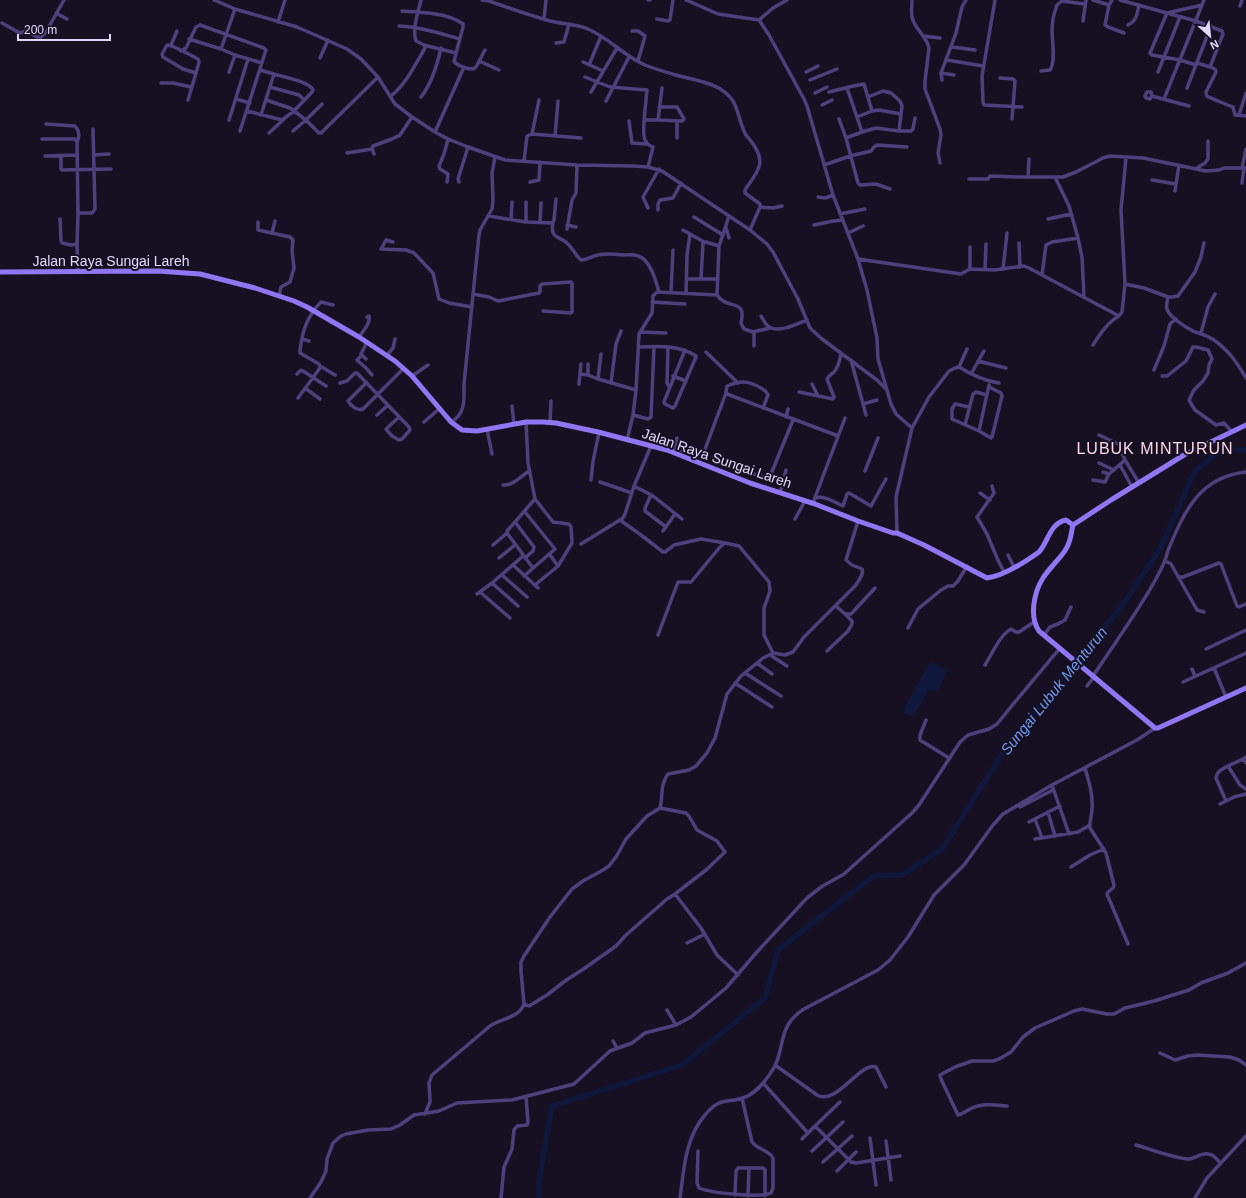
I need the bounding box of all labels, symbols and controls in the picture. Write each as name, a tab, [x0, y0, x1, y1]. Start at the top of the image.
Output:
scale bar	[18, 16, 110, 42]
north arrow	[1190, 16, 1230, 56]
text: 200 m	[24, 23, 57, 37]
text: N	[1208, 38, 1221, 52]
street label: Jalan Raya Sungai Lareh	[32, 253, 190, 269]
street label: Jalan Raya Sungai Lareh	[640, 425, 794, 491]
district label: LUBUK MINTURUN	[1076, 440, 1234, 457]
water label: Sungai Lubuk Menturun	[997, 623, 1110, 758]

